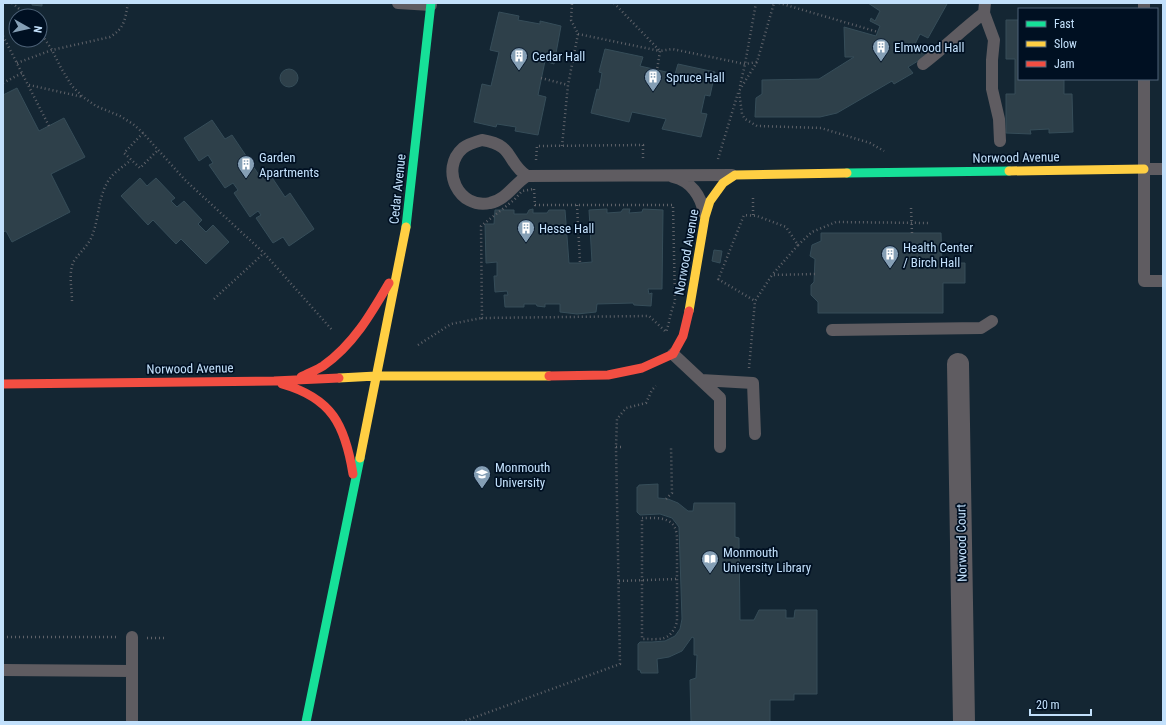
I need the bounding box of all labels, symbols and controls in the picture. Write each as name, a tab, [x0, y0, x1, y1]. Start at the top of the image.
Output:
north arrow	[8, 8, 48, 48]
legend	[1018, 8, 1158, 80]
text: Fast	[1054, 17, 1075, 31]
text: N	[30, 25, 44, 34]
building icon: Elmwood Hall	[871, 37, 891, 62]
text: Slow	[1054, 37, 1077, 51]
place label: Elmwood Hall	[894, 40, 964, 55]
building icon: Cedar Hall	[509, 46, 529, 71]
place label: Cedar Hall	[532, 49, 585, 64]
text: Jam	[1054, 57, 1075, 71]
building icon: Spruce Hall	[643, 67, 663, 92]
place label: Spruce Hall	[666, 70, 725, 85]
street label: Norwood Avenue	[972, 149, 1060, 166]
place label: Garden Apartments	[259, 150, 319, 180]
street label: Cedar Avenue	[386, 153, 409, 225]
building icon: Garden Apartments	[236, 154, 256, 179]
street label: Norwood Avenue	[672, 208, 701, 296]
building icon: Hesse Hall	[516, 218, 536, 243]
place label: Hesse Hall	[539, 221, 594, 236]
place label: Health Center / Birch Hall	[903, 240, 973, 270]
building icon: Health Center / Birch Hall	[880, 244, 900, 269]
street label: Norwood Avenue	[146, 360, 234, 377]
place label: Monmouth University	[495, 460, 550, 490]
school or university icon: Monmouth University	[472, 464, 492, 489]
street label: Norwood Court	[953, 504, 970, 582]
place label: Monmouth University Library	[723, 545, 812, 575]
library icon: Monmouth University Library	[700, 549, 720, 574]
scale bar	[1030, 691, 1091, 717]
text: 20 m	[1036, 698, 1060, 712]

